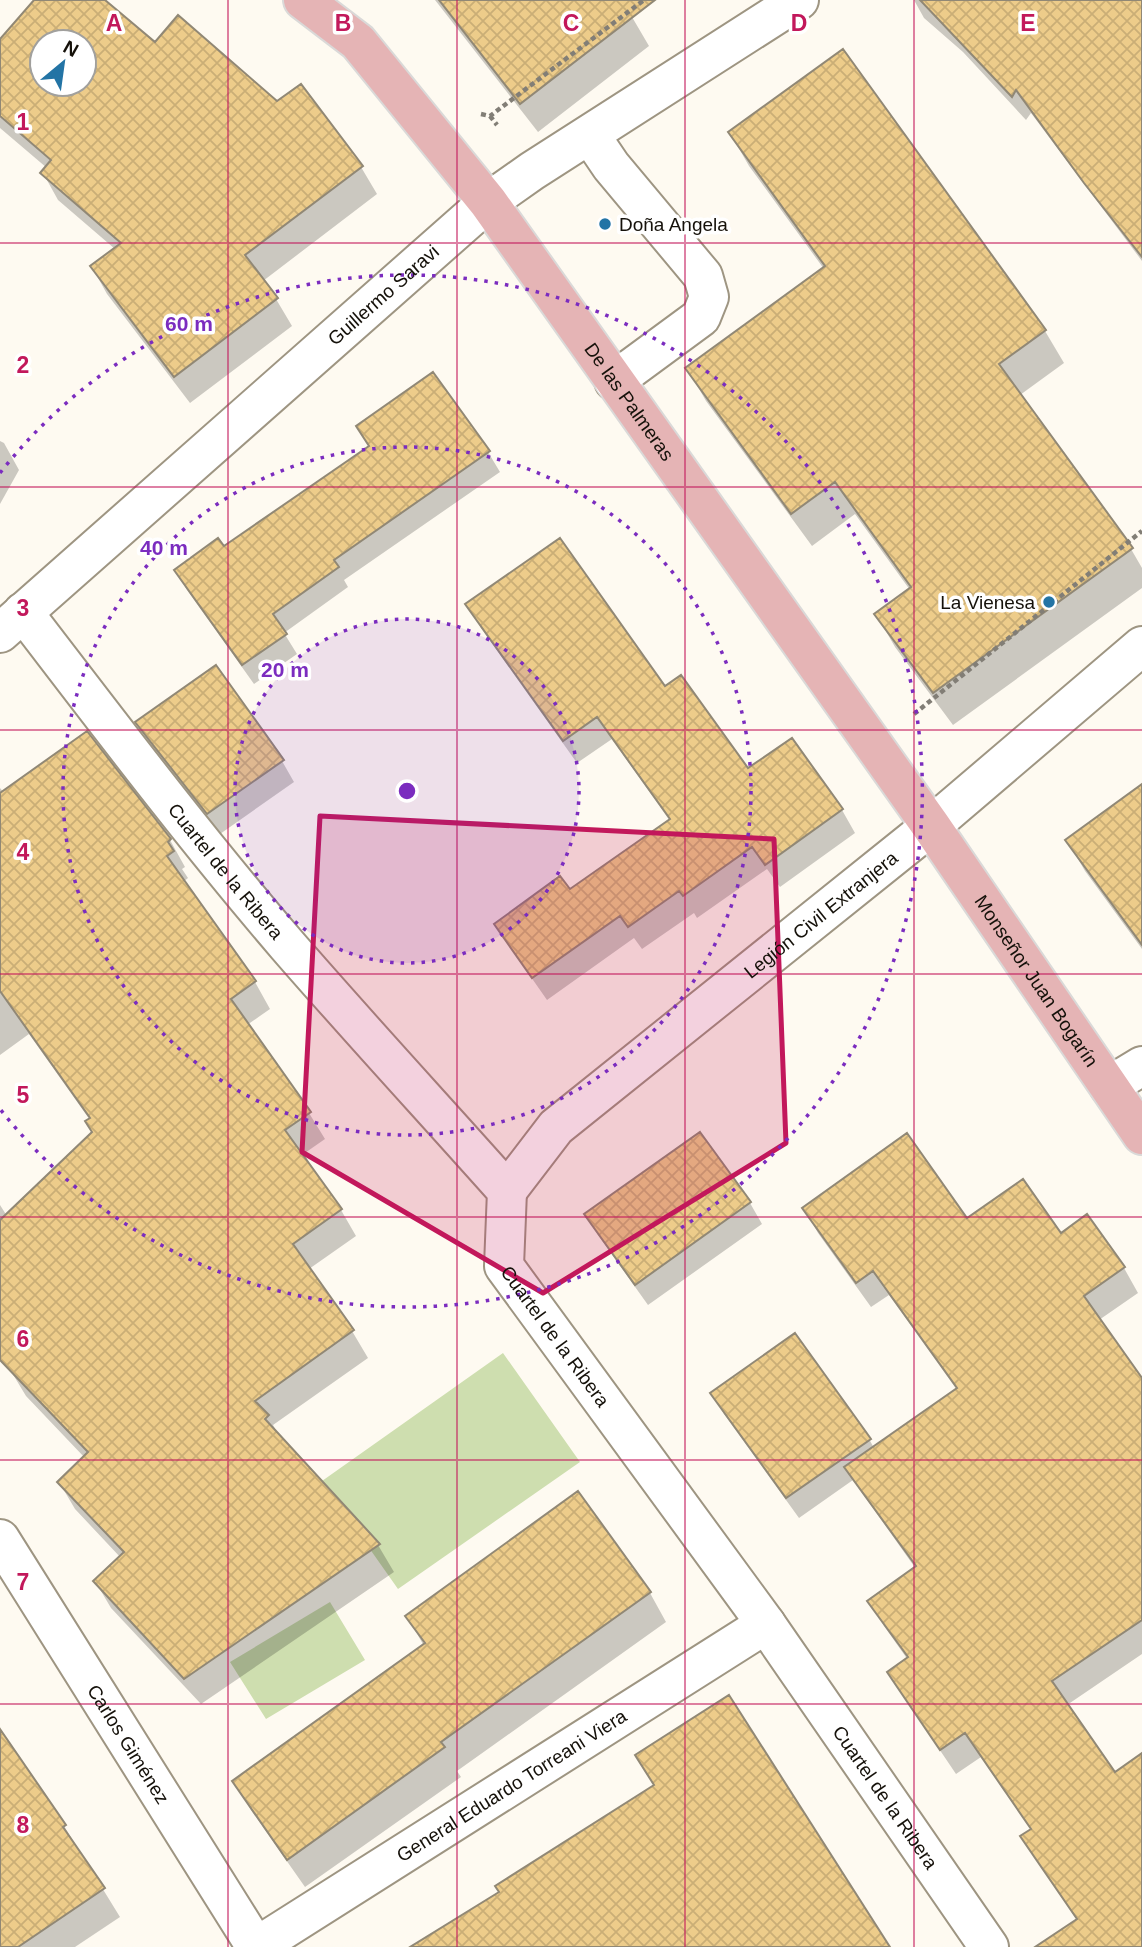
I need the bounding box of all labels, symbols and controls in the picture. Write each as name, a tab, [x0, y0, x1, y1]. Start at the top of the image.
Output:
text: A	[106, 10, 122, 36]
text: B	[335, 10, 351, 36]
text: C	[563, 10, 579, 36]
text: D	[791, 10, 807, 36]
text: E	[1020, 10, 1036, 36]
north arrow	[28, 28, 98, 98]
text: N	[60, 36, 82, 61]
text: 1	[17, 109, 30, 135]
place label: Doña Angela	[619, 214, 728, 235]
marker: Doña Angela	[597, 216, 613, 232]
street label: Guillermo Saravi	[324, 241, 443, 349]
text: 60 m	[165, 312, 213, 335]
street label: De las Palmeras	[580, 339, 678, 465]
text: 2	[17, 352, 29, 378]
text: 40 m	[140, 536, 188, 559]
place label: La Vienesa	[940, 592, 1035, 613]
marker: La Vienesa	[1041, 594, 1057, 610]
text: 3	[17, 595, 29, 621]
text: 20 m	[261, 658, 309, 681]
centre of rings	[395, 779, 419, 803]
street label: Cuartel de la Ribera	[164, 799, 287, 944]
text: 4	[17, 839, 30, 865]
street label: Legión Civil Extranjera	[740, 847, 902, 983]
street label: Monseñor Juan Bogarín	[970, 891, 1102, 1071]
text: 5	[17, 1082, 30, 1108]
street label: Cuartel de la Ribera	[496, 1262, 614, 1411]
text: 6	[17, 1326, 29, 1352]
text: 7	[17, 1569, 29, 1595]
street label: Carlos Giménez	[83, 1681, 173, 1808]
street label: General Eduardo Torreani Viera	[393, 1705, 631, 1866]
street label: Cuartel de la Ribera	[828, 1722, 942, 1873]
text: 8	[17, 1812, 30, 1838]

